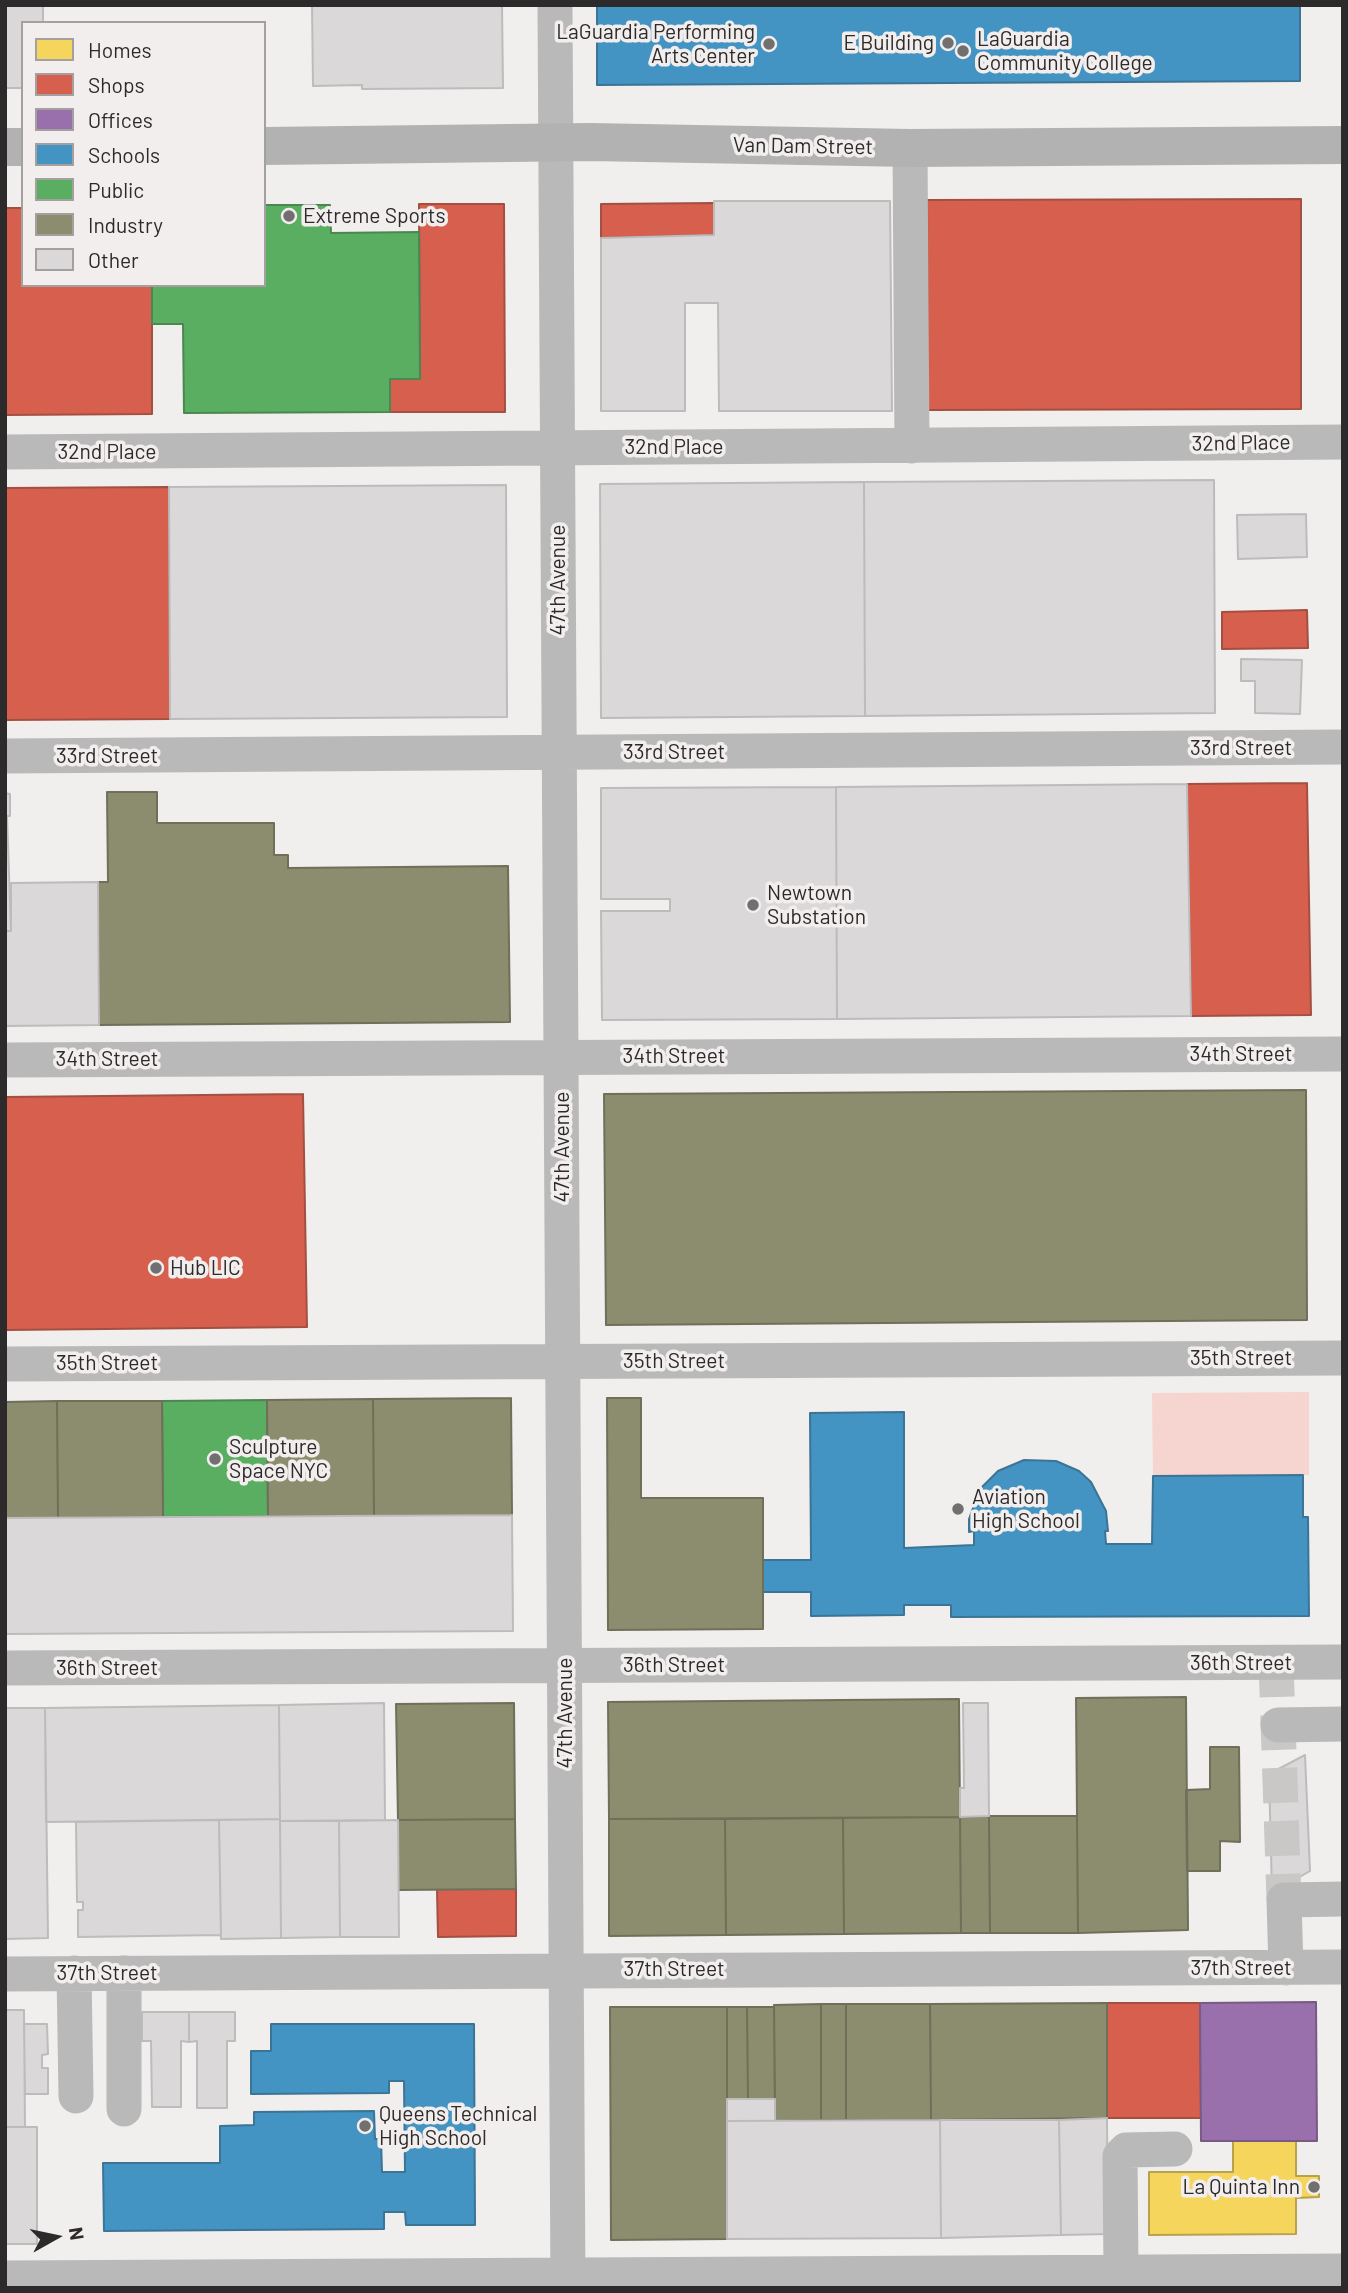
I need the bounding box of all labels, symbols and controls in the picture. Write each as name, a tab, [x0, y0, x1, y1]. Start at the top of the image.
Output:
place label: LaGuardia Performing Arts Center	[556, 19, 755, 69]
legend	[21, 21, 266, 287]
place label: LaGuardia Community College	[977, 26, 1153, 76]
place label: E Building	[843, 30, 934, 56]
marker: E Building	[940, 35, 956, 51]
marker: LaGuardia Performing Arts Center	[761, 36, 777, 52]
text: Homes	[88, 37, 152, 62]
marker: LaGuardia Community College	[955, 43, 971, 59]
text: Shops	[88, 72, 145, 97]
text: Offices	[88, 107, 153, 132]
street label: Van Dam Street	[733, 132, 873, 160]
text: Schools	[88, 142, 160, 167]
text: Public	[88, 177, 144, 202]
place label: Extreme Sports	[303, 203, 446, 229]
marker: Extreme Sports	[281, 208, 297, 224]
text: Industry	[88, 212, 163, 237]
text: Other	[88, 247, 139, 272]
street label: 32nd Place	[1191, 430, 1291, 456]
street label: 32nd Place	[625, 434, 723, 460]
street label: 32nd Place	[58, 439, 156, 465]
street label: 47th Avenue	[545, 525, 571, 635]
street label: 33rd Street	[1190, 735, 1292, 761]
street label: 33rd Street	[623, 739, 725, 765]
street label: 33rd Street	[56, 743, 158, 769]
place label: Newtown Substation	[767, 880, 866, 930]
marker: Newtown Substation	[745, 897, 761, 913]
street label: 34th Street	[1190, 1041, 1292, 1067]
street label: 34th Street	[623, 1043, 725, 1069]
street label: 34th Street	[56, 1046, 158, 1072]
street label: 47th Avenue	[549, 1092, 575, 1202]
place label: Hub LIC	[170, 1255, 241, 1281]
marker: Hub LIC	[148, 1260, 164, 1276]
street label: 35th Street	[1190, 1345, 1292, 1371]
street label: 35th Street	[623, 1348, 725, 1374]
street label: 35th Street	[56, 1350, 158, 1376]
place label: Sculpture Space NYC	[229, 1434, 328, 1484]
marker: Sculpture Space NYC	[207, 1451, 223, 1467]
place label: Aviation High School	[972, 1484, 1080, 1534]
marker: Aviation High School	[950, 1501, 966, 1517]
street label: 36th Street	[1190, 1650, 1292, 1676]
street label: 36th Street	[623, 1652, 725, 1678]
street label: 36th Street	[56, 1655, 158, 1681]
street label: 47th Avenue	[552, 1658, 578, 1768]
street label: 37th Street	[1190, 1955, 1292, 1981]
street label: 37th Street	[623, 1956, 725, 1982]
street label: 37th Street	[56, 1960, 158, 1986]
place label: Queens Technical High School	[379, 2101, 537, 2151]
marker: Queens Technical High School	[357, 2118, 373, 2134]
place label: La Quinta Inn	[1182, 2174, 1300, 2200]
marker: La Quinta Inn	[1306, 2179, 1322, 2195]
north arrow	[21, 2202, 91, 2272]
text: N	[65, 2226, 90, 2242]

